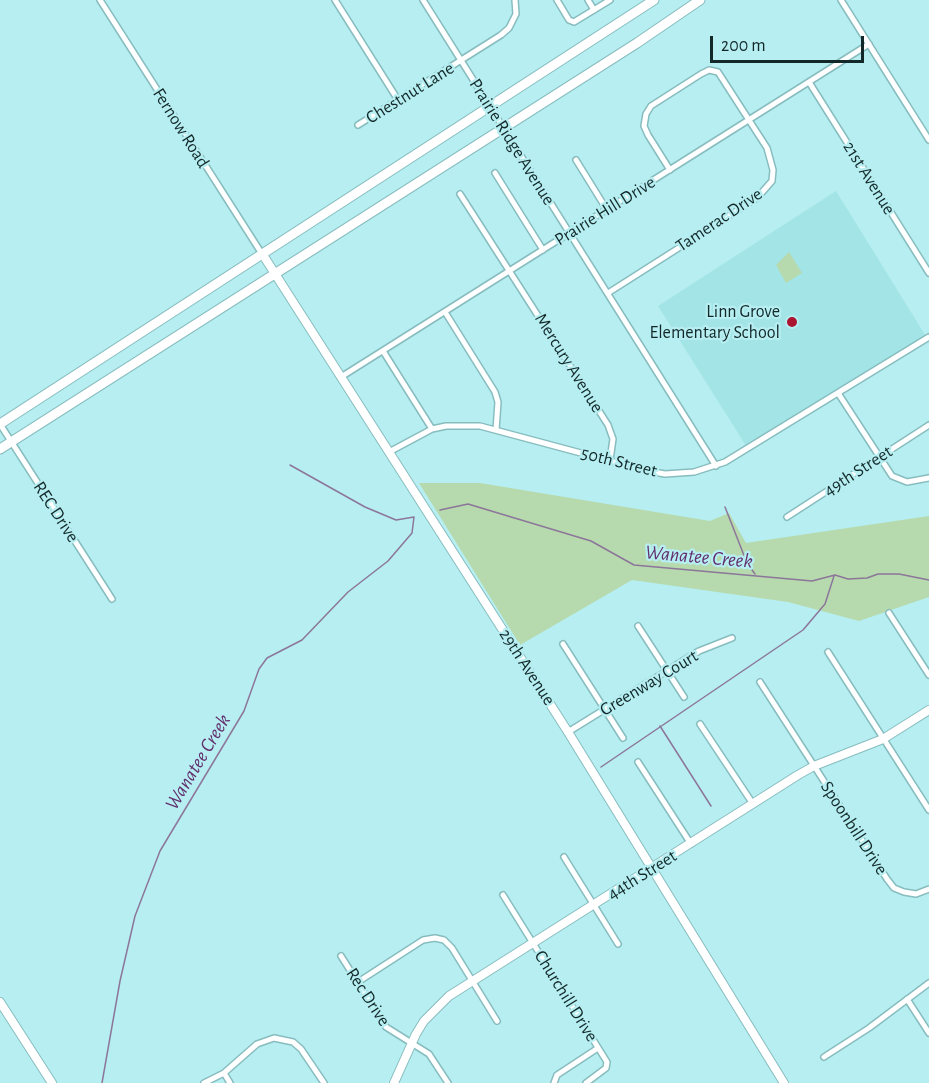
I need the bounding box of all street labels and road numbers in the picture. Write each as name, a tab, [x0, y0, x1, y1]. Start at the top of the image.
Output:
street label: Chestnut Lane	[362, 57, 458, 129]
street label: Prairie Ridge Avenue	[464, 75, 560, 209]
street label: Fernow Road	[148, 84, 214, 172]
street label: 21st Avenue	[838, 137, 900, 219]
street label: Prairie Hill Drive	[551, 171, 659, 251]
street label: Tamerac Drive	[672, 183, 766, 257]
street label: Mercury Avenue	[530, 309, 608, 417]
street label: 49th Street	[820, 441, 896, 501]
street label: 50th Street	[579, 442, 659, 482]
street label: REC Drive	[28, 478, 84, 546]
street label: 29th Avenue	[494, 625, 560, 709]
street label: Greenway Court	[596, 645, 702, 721]
street label: Spoonbill Drive	[816, 777, 892, 879]
street label: 44th Street	[603, 845, 681, 905]
street label: Churchill Drive	[529, 946, 603, 1046]
street label: Rec Drive	[341, 964, 395, 1030]

